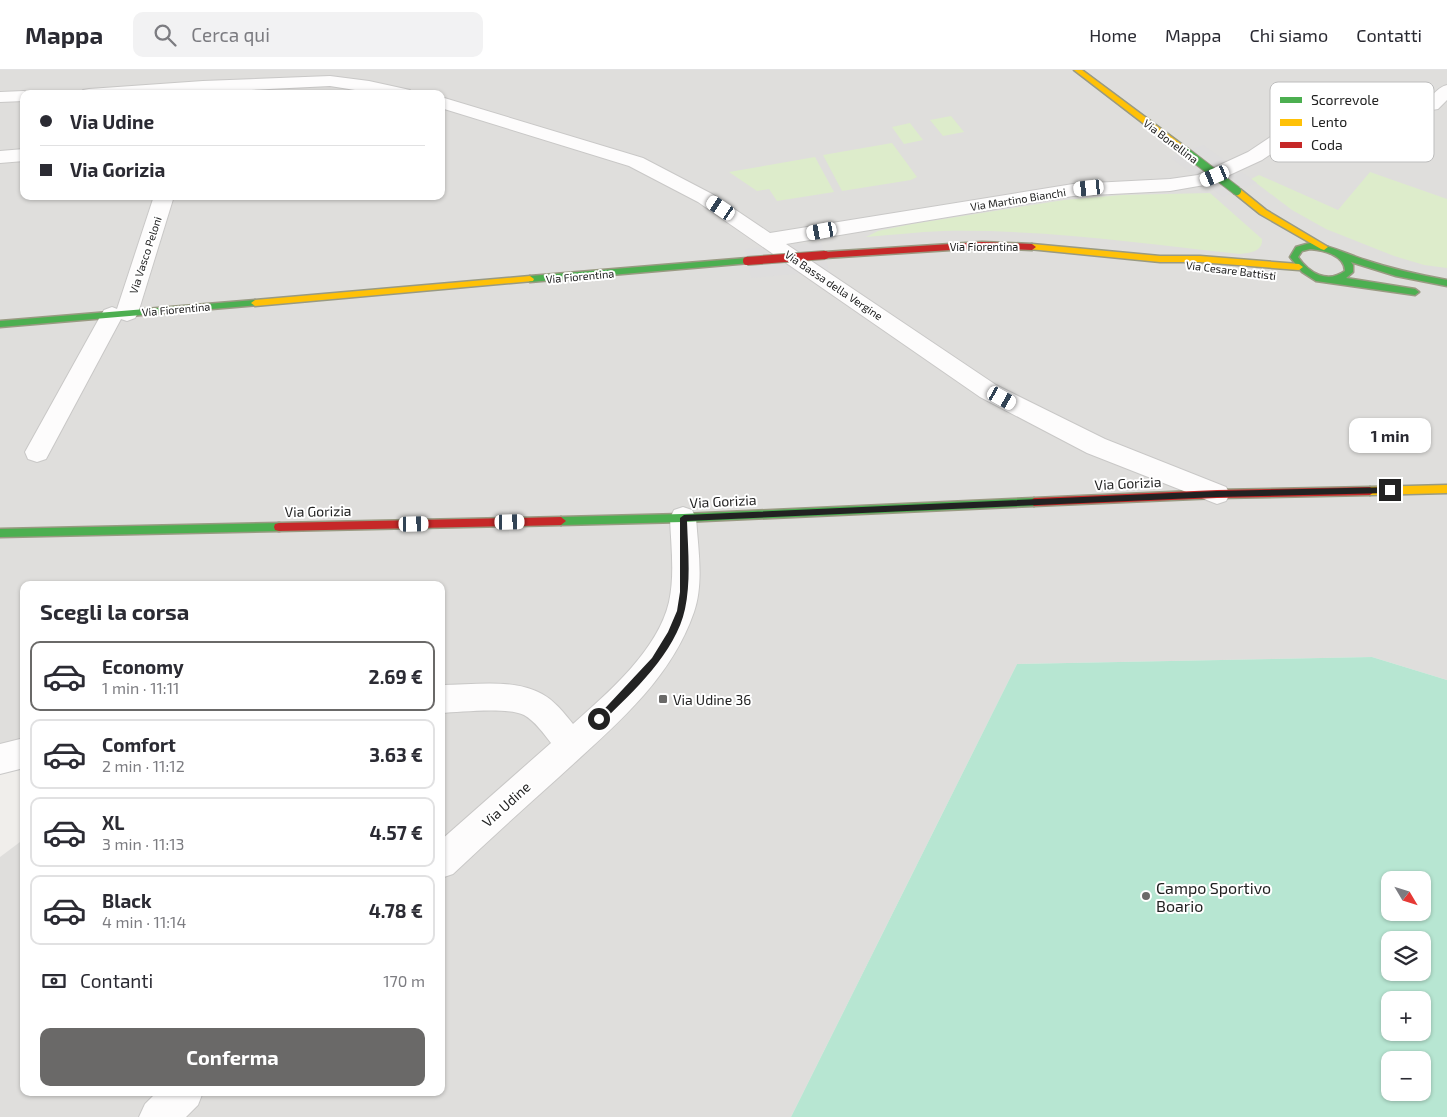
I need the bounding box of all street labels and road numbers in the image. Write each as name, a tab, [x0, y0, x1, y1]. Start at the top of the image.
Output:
street label: Via Bonellina	[1141, 116, 1201, 166]
street label: Via Martino Bianchi	[969, 185, 1067, 213]
street label: Via Vasco Peloni	[126, 215, 164, 295]
street label: Via Fiorentina	[950, 240, 1018, 253]
street label: Via Bassa della Vergine	[783, 247, 885, 323]
street label: Via Cesare Battisti	[1185, 258, 1277, 282]
street label: Via Fiorentina	[545, 267, 615, 285]
street label: Via Fiorentina	[141, 300, 211, 318]
street label: Via Gorizia	[1094, 473, 1162, 493]
street label: Via Gorizia	[689, 491, 757, 511]
street label: Via Gorizia	[284, 502, 352, 520]
street label: Via Udine	[478, 778, 534, 830]

